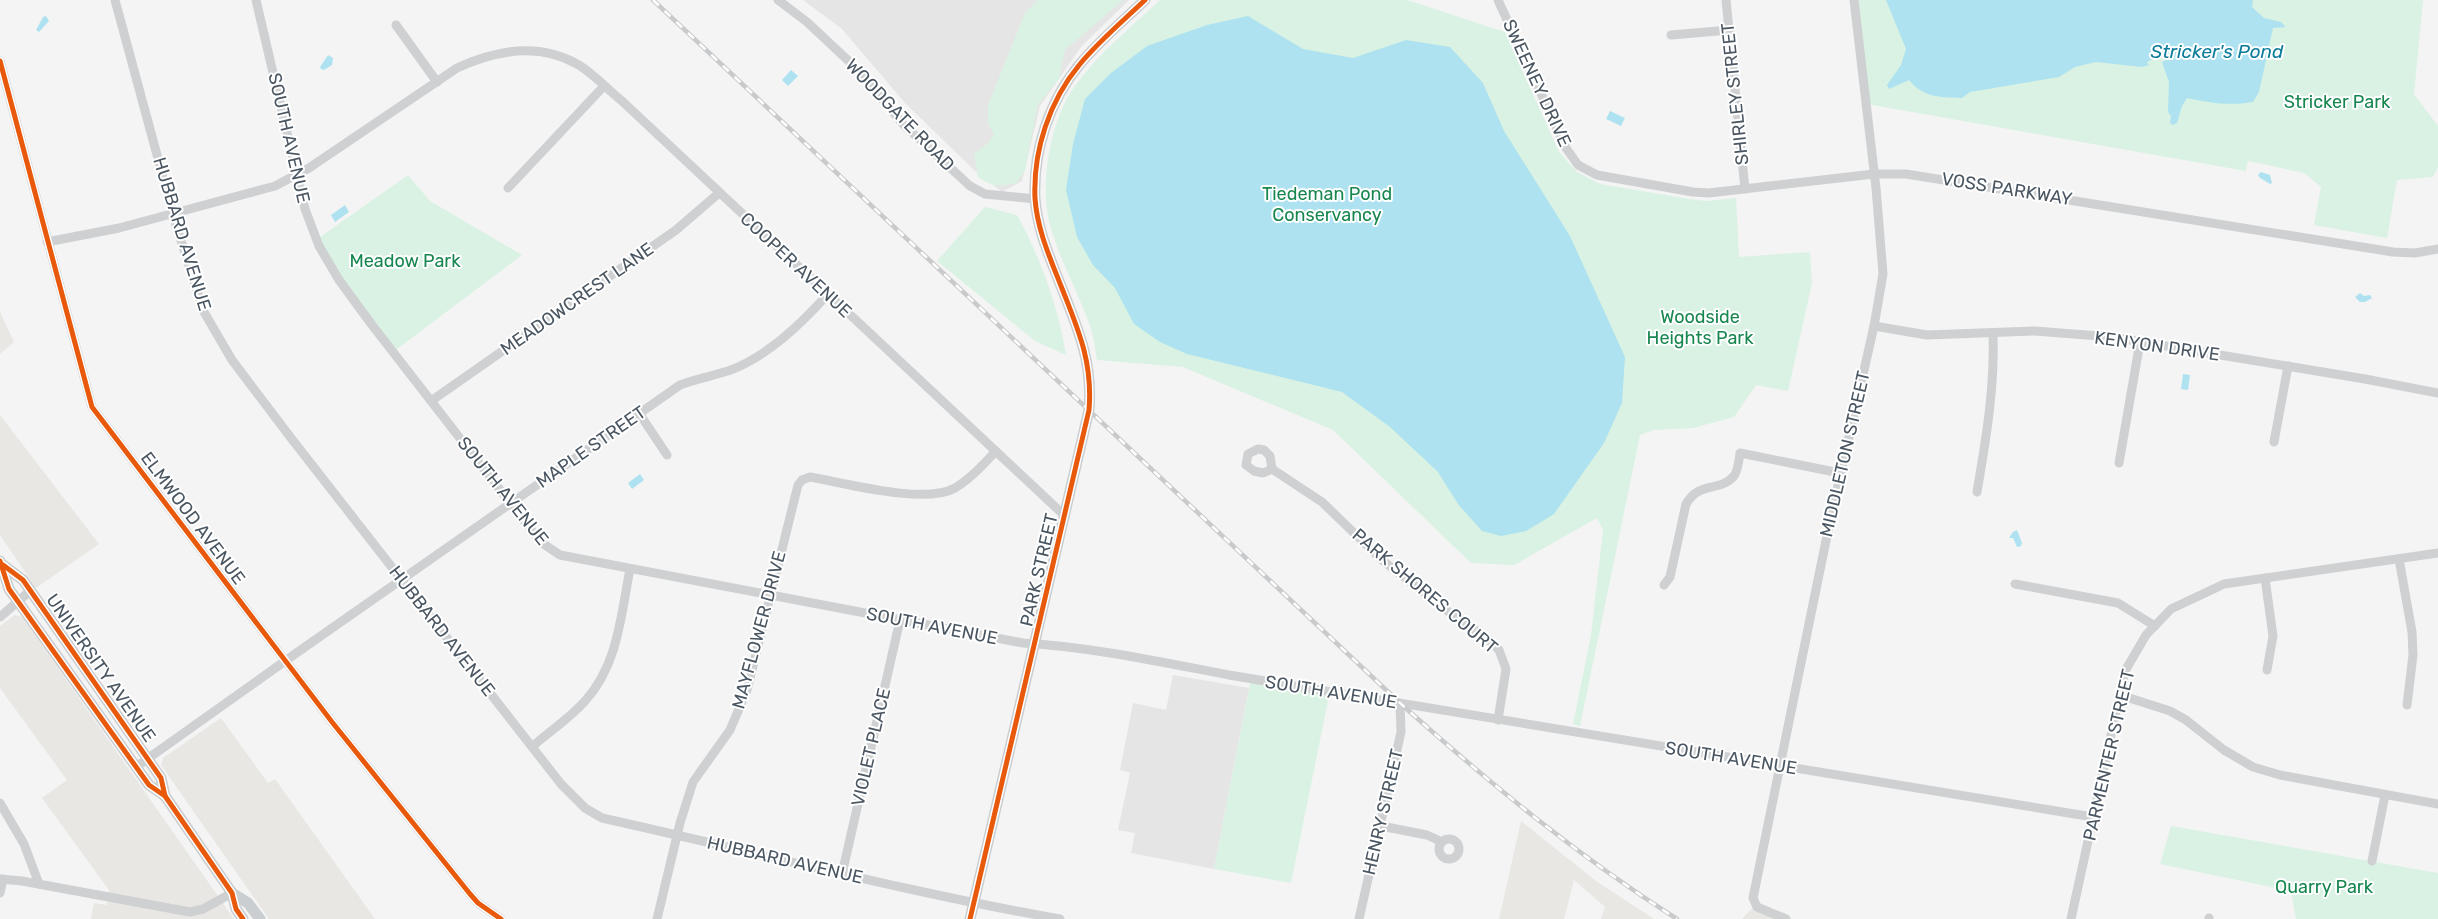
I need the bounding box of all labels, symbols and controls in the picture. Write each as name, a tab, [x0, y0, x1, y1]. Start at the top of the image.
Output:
street label: SWEENEY DRIVE	[1498, 16, 1576, 150]
street label: SHIRLEY STREET	[1717, 22, 1753, 166]
water label: Stricker's Pond	[2151, 40, 2284, 63]
street label: WOODGATE ROAD	[841, 54, 959, 176]
street label: SOUTH AVENUE	[263, 71, 315, 205]
park label: Stricker Park	[2284, 91, 2391, 113]
street label: HUBBARD AVENUE	[148, 155, 216, 313]
street label: VOSS PARKWAY	[1940, 168, 2074, 210]
park label: Tiedeman Pond Conservancy	[1262, 183, 1392, 226]
street label: COOPER AVENUE	[736, 208, 856, 322]
street label: MEADOWCREST LANE	[496, 238, 658, 360]
park label: Meadow Park	[350, 250, 461, 272]
park label: Woodside Heights Park	[1647, 306, 1754, 349]
street label: KENYON DRIVE	[2093, 326, 2221, 366]
street label: MIDDLETON STREET	[1815, 369, 1875, 539]
street label: MAPLE STREET	[532, 401, 650, 493]
street label: SOUTH AVENUE	[453, 432, 553, 550]
street label: ELMWOOD AVENUE	[136, 447, 250, 589]
street label: PARK STREET	[1015, 511, 1063, 629]
street label: PARK SHORES COURT	[1348, 524, 1502, 658]
street label: MAYFLOWER DRIVE	[727, 549, 791, 711]
street label: HUBBARD AVENUE	[384, 561, 500, 701]
street label: UNIVERSITY AVENUE	[42, 590, 160, 746]
street label: SOUTH AVENUE	[865, 603, 999, 649]
street label: PARMENTER STREET	[2079, 667, 2139, 843]
street label: SOUTH AVENUE	[1264, 671, 1398, 713]
street label: VIOLET PLACE	[847, 686, 895, 808]
street label: SOUTH AVENUE	[1664, 737, 1798, 779]
street label: HENRY STREET	[1358, 747, 1408, 877]
street label: HUBBARD AVENUE	[705, 831, 865, 889]
park label: Quarry Park	[2275, 876, 2374, 898]

